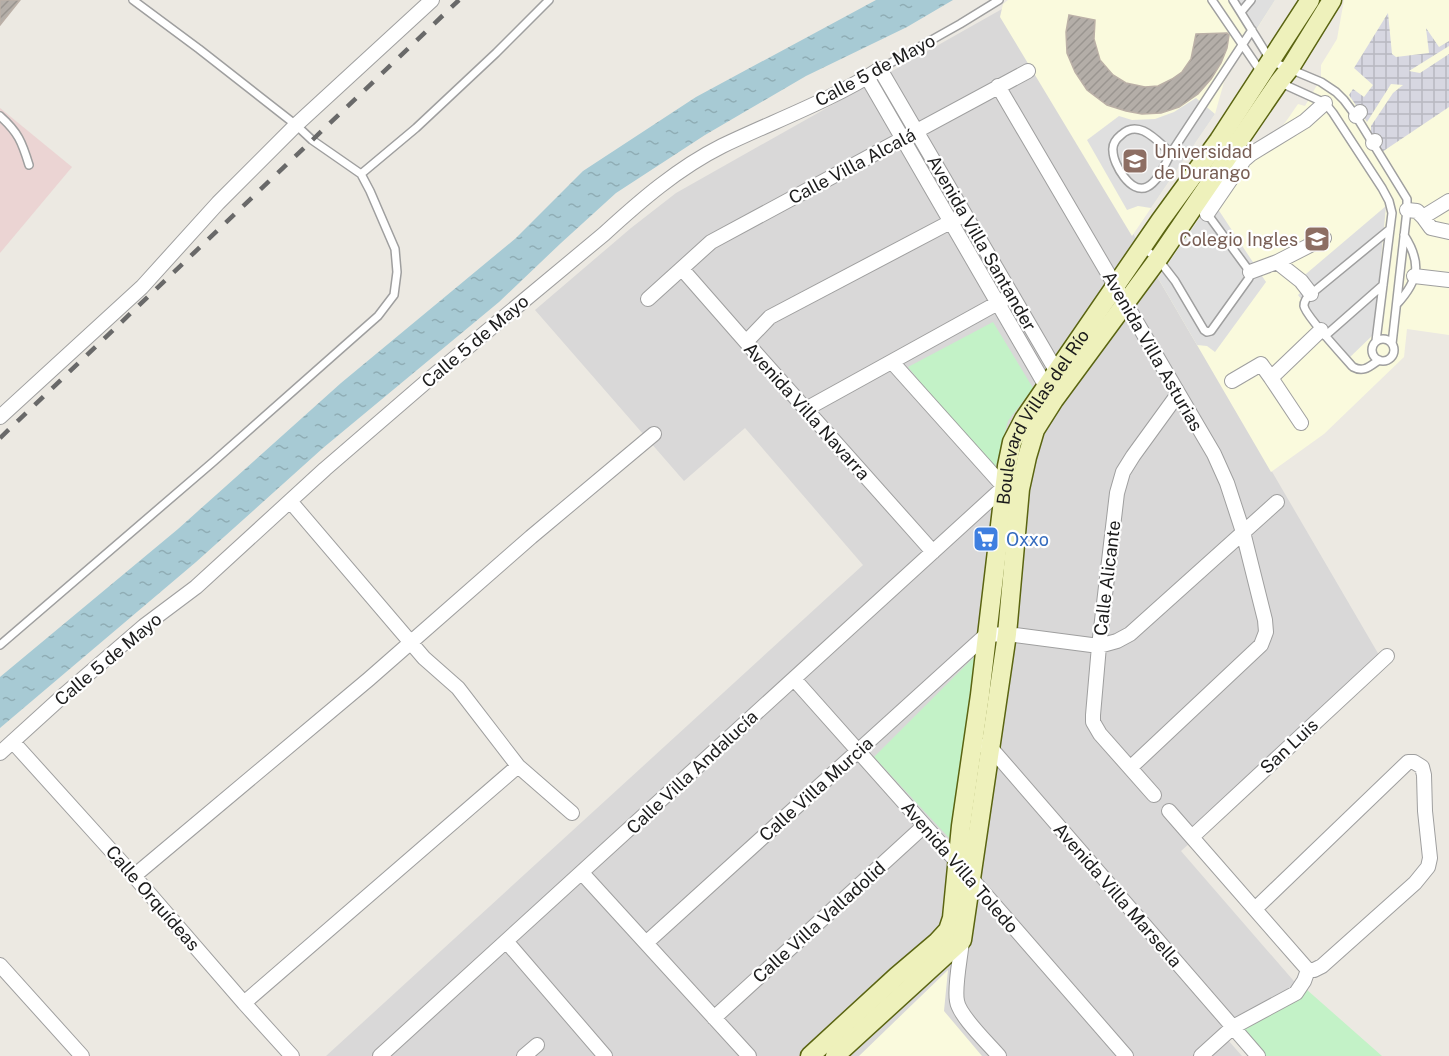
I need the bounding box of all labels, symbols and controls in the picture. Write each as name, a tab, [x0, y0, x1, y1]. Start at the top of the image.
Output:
street label: Calle 5 de Mayo	[811, 30, 939, 110]
street label: Calle Villa Alcalá	[785, 124, 919, 208]
place label: Universidad de Durango	[1154, 141, 1253, 183]
school or university icon: Universidad de Durango	[1120, 146, 1150, 176]
street label: Avenida Villa Santander	[923, 152, 1041, 334]
school or university icon: Colegio Ingles	[1302, 224, 1332, 254]
place label: Colegio Ingles	[1179, 229, 1298, 250]
street label: Avenida Villa Asturias	[1099, 267, 1207, 435]
street label: Calle 5 de Mayo	[417, 290, 533, 392]
street label: Boulevard Villas del Río	[992, 325, 1093, 506]
street label: Avenida Villa Navarra	[740, 338, 874, 484]
street label: Calle Alicante	[1090, 519, 1124, 637]
supermarket icon: Oxxo	[971, 524, 1001, 554]
place label: Oxxo	[1006, 529, 1049, 550]
street label: Calle 5 de Mayo	[50, 608, 166, 710]
street label: Calle Villa Andalucía	[622, 706, 762, 838]
street label: San Luis	[1256, 714, 1322, 778]
street label: Calle Villa Murcia	[755, 733, 877, 845]
street label: Avenida Villa Toledo	[897, 797, 1023, 937]
street label: Avenida Villa Marsella	[1050, 819, 1186, 971]
street label: Calle Orquídeas	[102, 841, 204, 955]
street label: Calle Villa Valladolid	[748, 857, 890, 987]

